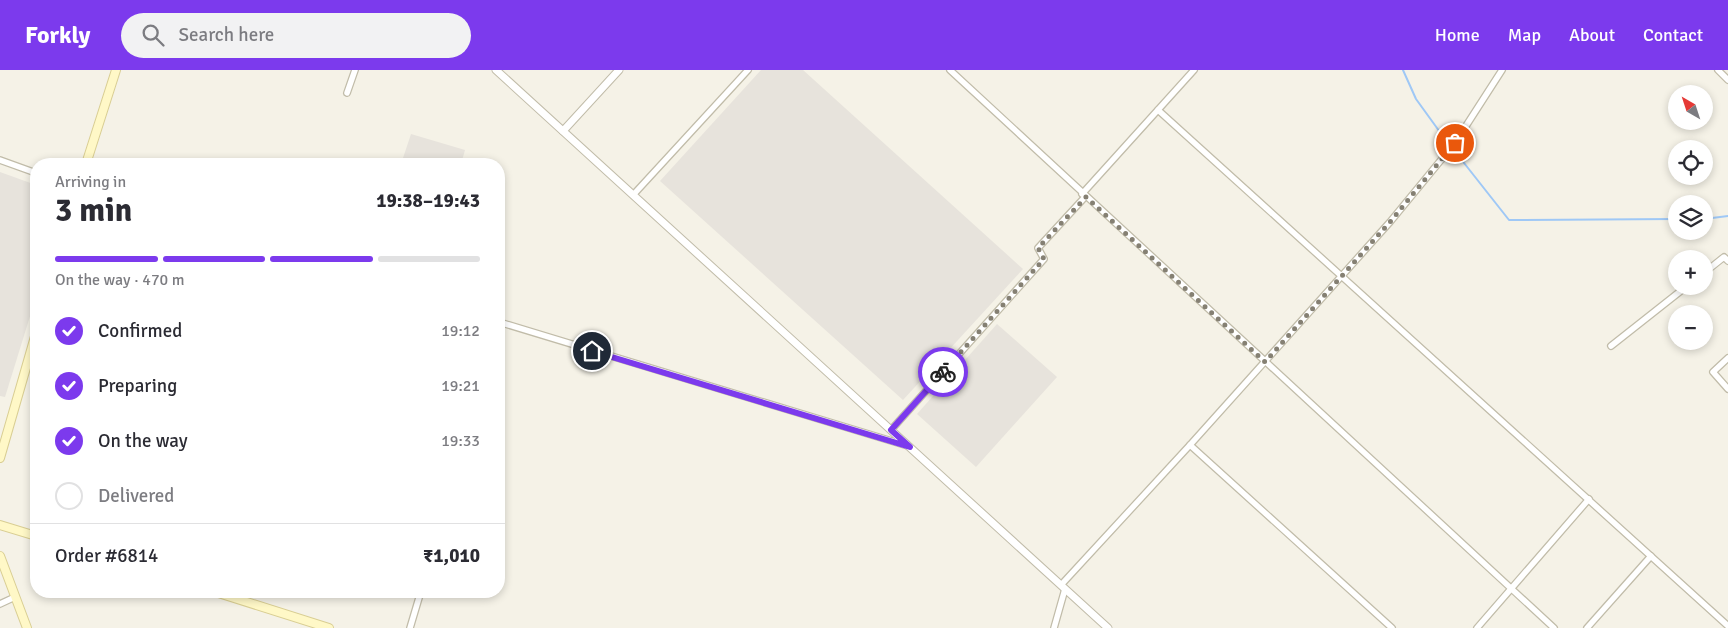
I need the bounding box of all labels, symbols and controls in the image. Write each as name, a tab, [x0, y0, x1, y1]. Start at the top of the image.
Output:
search box	[121, 13, 471, 58]
text: Forkly	[25, 20, 91, 50]
icon: search	[139, 21, 167, 49]
text: Search here	[179, 23, 274, 47]
text: Home	[1435, 24, 1480, 46]
text: Map	[1508, 24, 1541, 46]
text: About	[1569, 24, 1615, 46]
text: Contact	[1643, 24, 1703, 46]
north arrow	[1668, 85, 1712, 130]
map controls	[1668, 85, 1713, 350]
pin	[1434, 122, 1476, 164]
icon: bag	[1441, 129, 1469, 157]
button: locate	[1668, 140, 1713, 185]
text: Arriving in	[55, 172, 126, 192]
text: 19:38–19:43	[376, 189, 480, 213]
text: 3 min	[55, 191, 132, 230]
button: layers	[1668, 195, 1713, 240]
button: +	[1668, 250, 1713, 295]
text: On the way · 470 m	[55, 270, 185, 290]
button: −	[1668, 305, 1713, 350]
icon: check	[55, 317, 83, 345]
text: Confirmed	[98, 319, 182, 343]
text: 19:12	[441, 321, 480, 341]
pin	[571, 330, 613, 372]
icon: home	[578, 337, 606, 365]
courier	[918, 347, 968, 397]
icon: bike	[929, 358, 957, 386]
icon: check	[55, 372, 83, 400]
text: Preparing	[98, 374, 177, 398]
text: 19:21	[441, 376, 480, 396]
icon: check	[55, 427, 83, 455]
text: On the way	[98, 429, 188, 453]
text: 19:33	[441, 431, 480, 451]
text: Delivered	[98, 484, 174, 508]
text: Order #6814	[55, 544, 158, 568]
text: ₹1,010	[423, 544, 480, 568]

